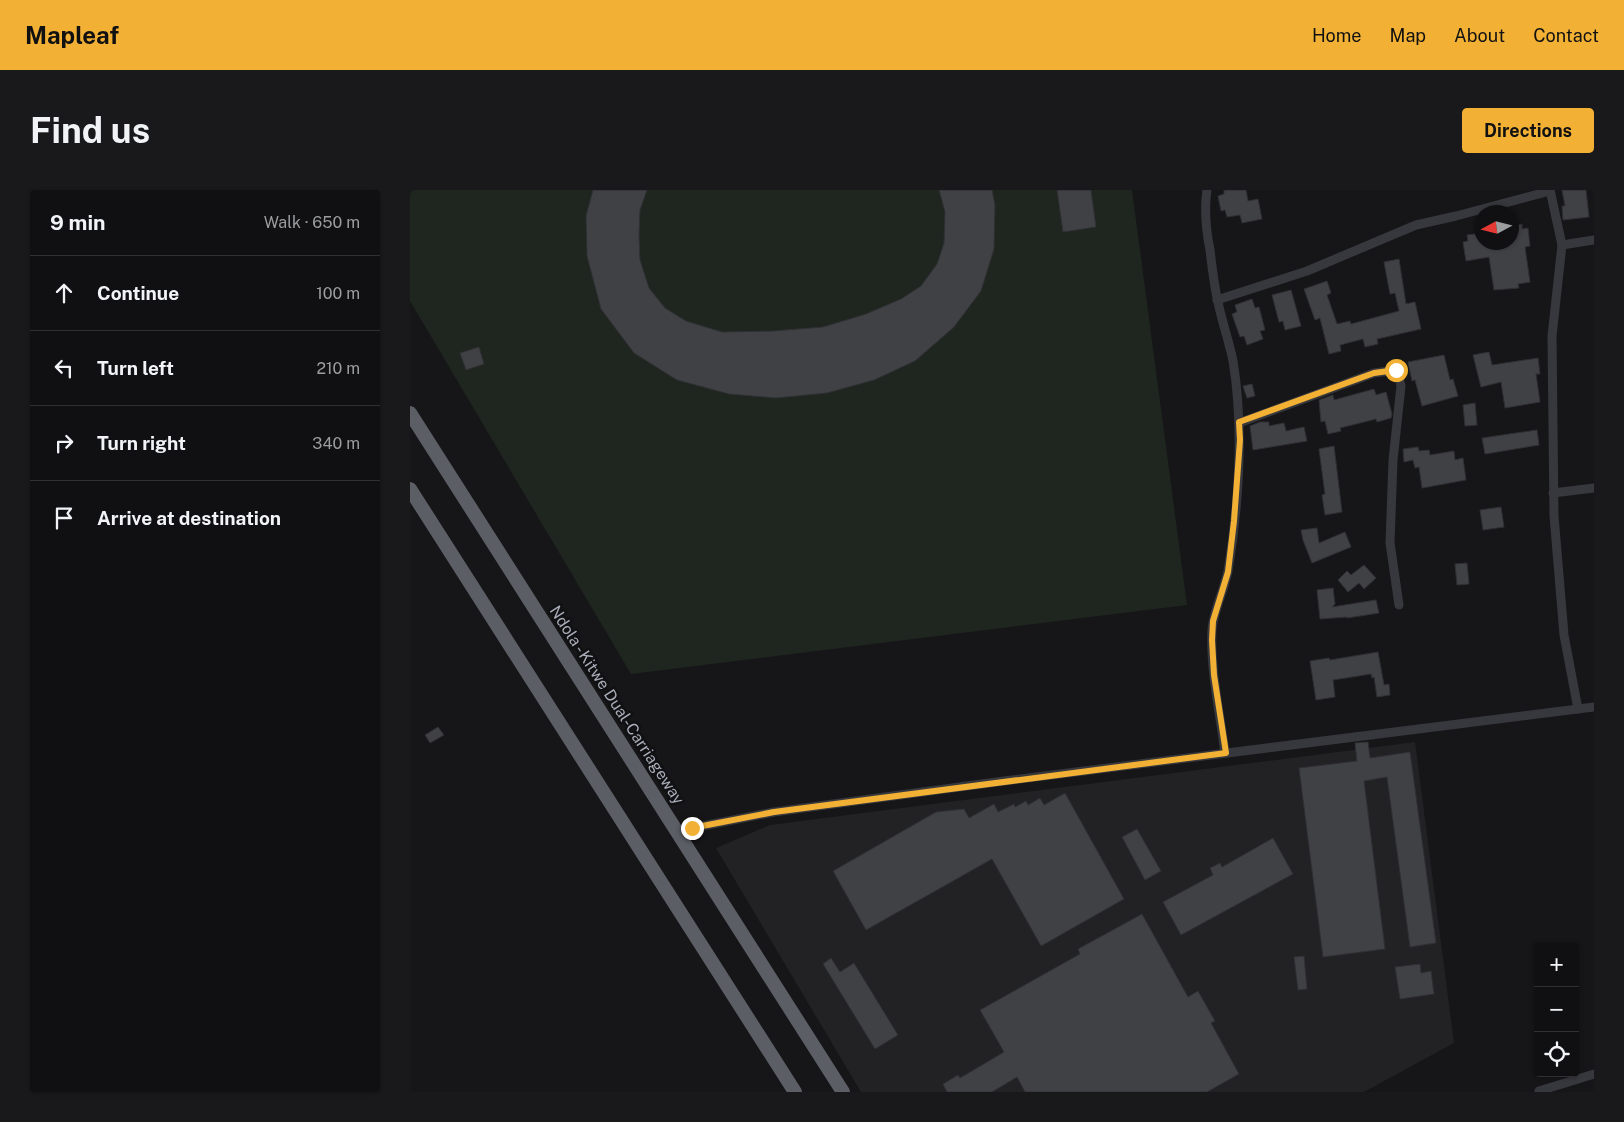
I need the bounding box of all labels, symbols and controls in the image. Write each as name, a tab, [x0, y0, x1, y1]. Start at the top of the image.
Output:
text: Mapleaf	[25, 21, 119, 49]
text: Home	[1312, 25, 1362, 46]
text: Map	[1390, 25, 1426, 46]
text: About	[1454, 25, 1505, 46]
text: Contact	[1533, 25, 1599, 46]
button: Directions	[1462, 108, 1594, 153]
text: Find us	[30, 110, 150, 151]
north arrow	[1474, 205, 1519, 250]
text: 9 min	[50, 210, 106, 235]
text: Walk · 650 m	[264, 213, 360, 232]
icon: ahead	[50, 279, 78, 307]
text: Continue	[97, 282, 179, 304]
text: 100 m	[316, 284, 360, 303]
icon: left	[50, 354, 78, 382]
text: Turn left	[97, 357, 174, 379]
text: 210 m	[316, 359, 360, 378]
route start	[1385, 359, 1408, 382]
icon: right	[50, 429, 78, 457]
text: Turn right	[97, 432, 186, 454]
text: 340 m	[312, 434, 360, 453]
icon: arrive	[50, 504, 78, 532]
text: Arrive at destination	[97, 507, 281, 529]
street label: Ndola - Kitwe Dual-Carriageway	[546, 602, 689, 808]
route end	[681, 817, 704, 840]
map controls	[1534, 942, 1579, 1077]
button: +	[1534, 942, 1579, 987]
button: −	[1534, 987, 1579, 1032]
button: locate	[1534, 1032, 1579, 1077]

